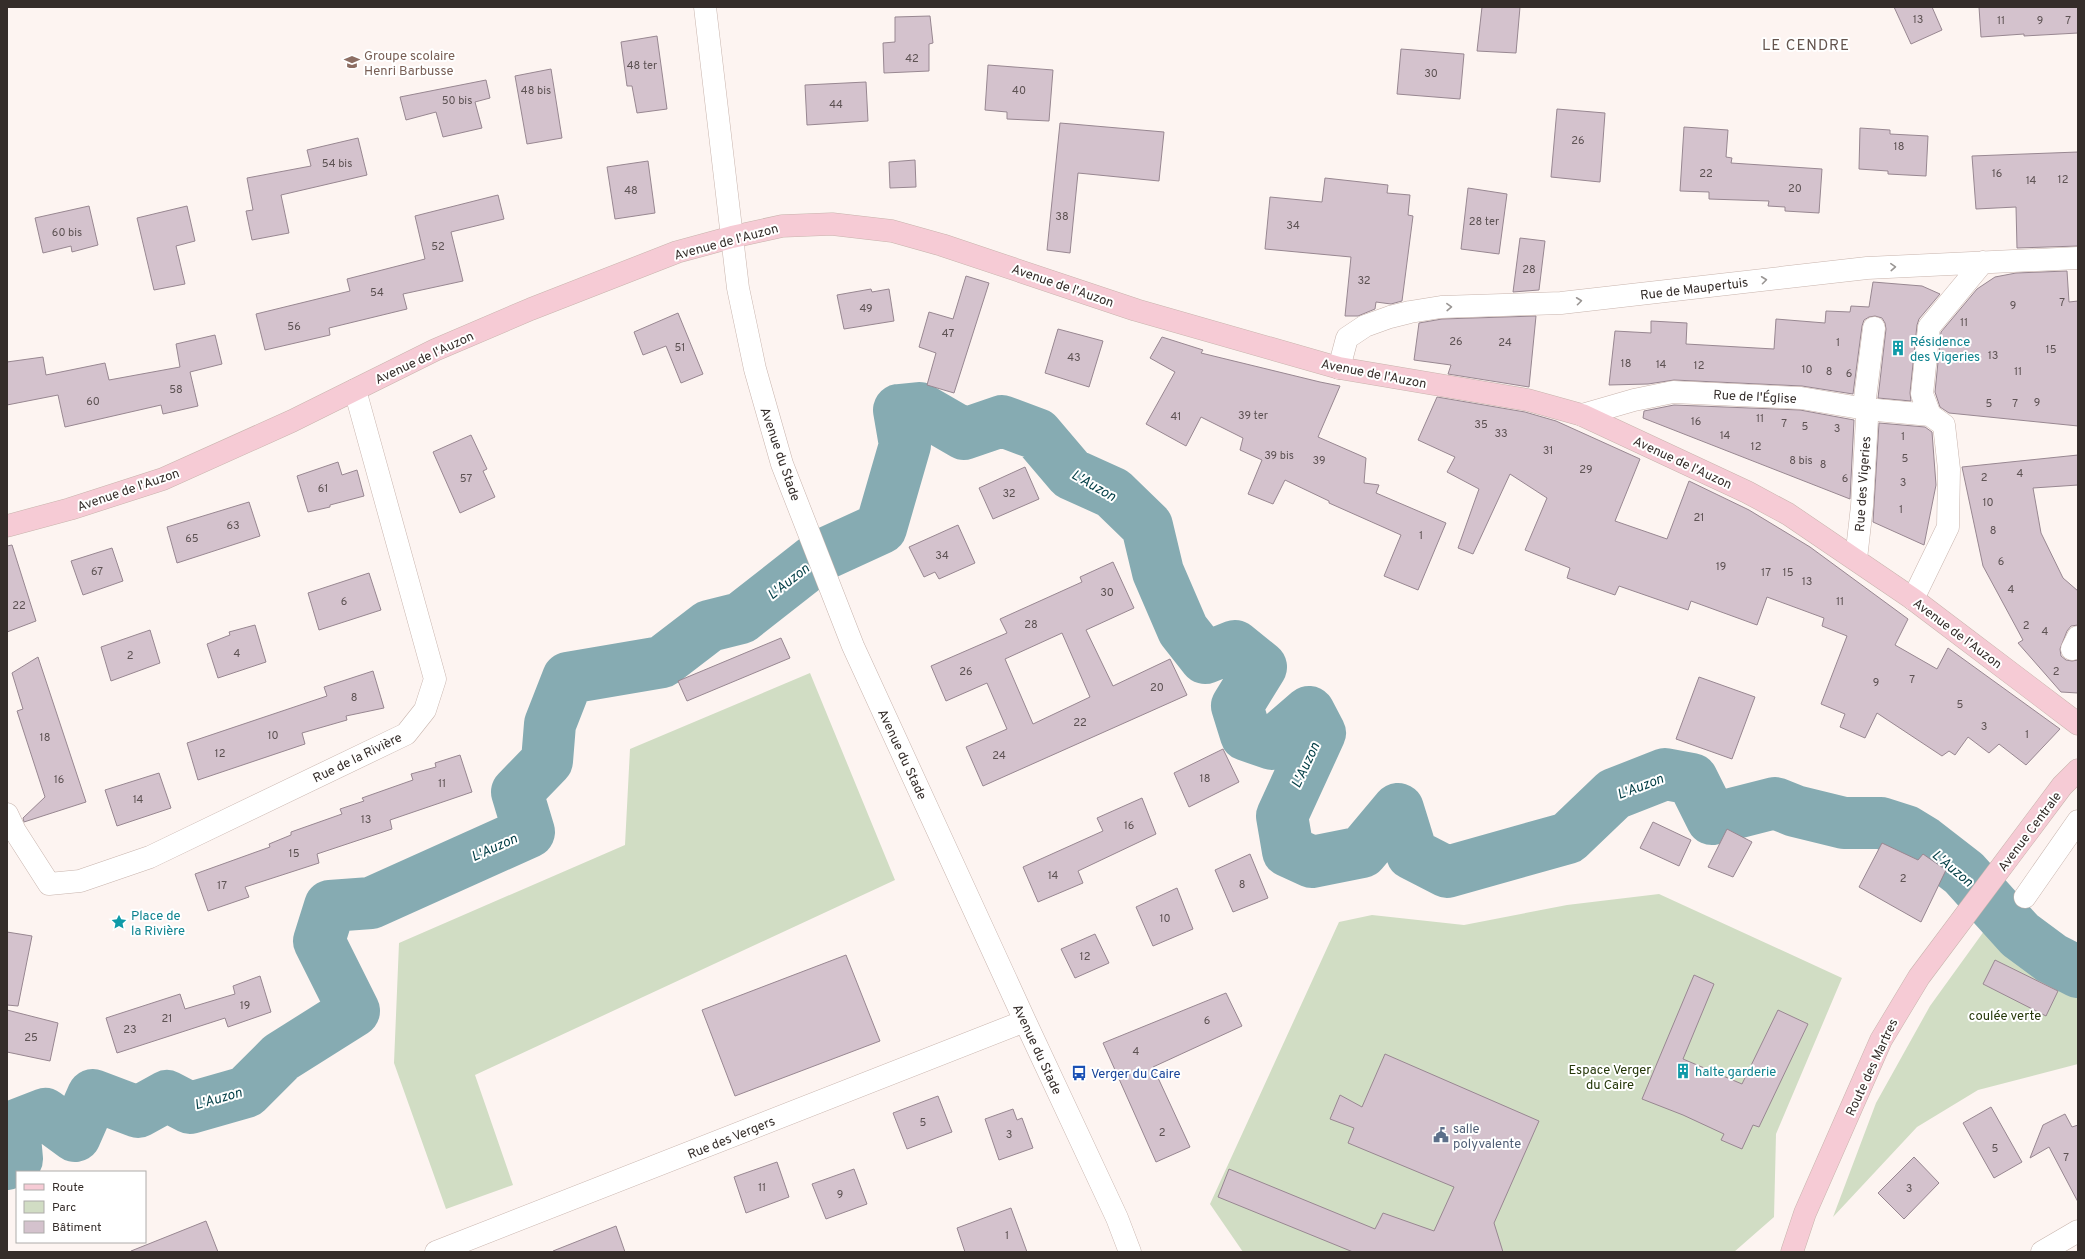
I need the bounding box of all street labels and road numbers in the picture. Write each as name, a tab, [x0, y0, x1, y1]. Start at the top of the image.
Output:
street label: Avenue de l'Auzon	[673, 221, 780, 265]
street label: Avenue de l'Auzon	[1009, 262, 1116, 312]
street label: Rue de Maupertuis	[1639, 275, 1749, 305]
street label: Avenue de l'Auzon	[373, 329, 477, 389]
street label: Avenue de l'Auzon	[1320, 357, 1428, 393]
street label: Rue de l'Église	[1713, 386, 1797, 408]
street label: Avenue du Stade	[756, 406, 803, 504]
street label: Avenue de l'Auzon	[1630, 434, 1734, 494]
street label: Rue des Vigeries	[1853, 436, 1875, 533]
street label: Avenue de l'Auzon	[75, 466, 182, 516]
street label: Avenue de l'Auzon	[1909, 596, 2004, 673]
street label: Avenue du Stade	[873, 707, 929, 803]
street label: Rue de la Rivière	[311, 730, 405, 787]
street label: Avenue Centrale	[1995, 789, 2066, 875]
street label: Avenue du Stade	[1008, 1002, 1064, 1098]
street label: Route des Martres	[1843, 1017, 1902, 1119]
street label: Rue des Vergers	[686, 1114, 778, 1164]

